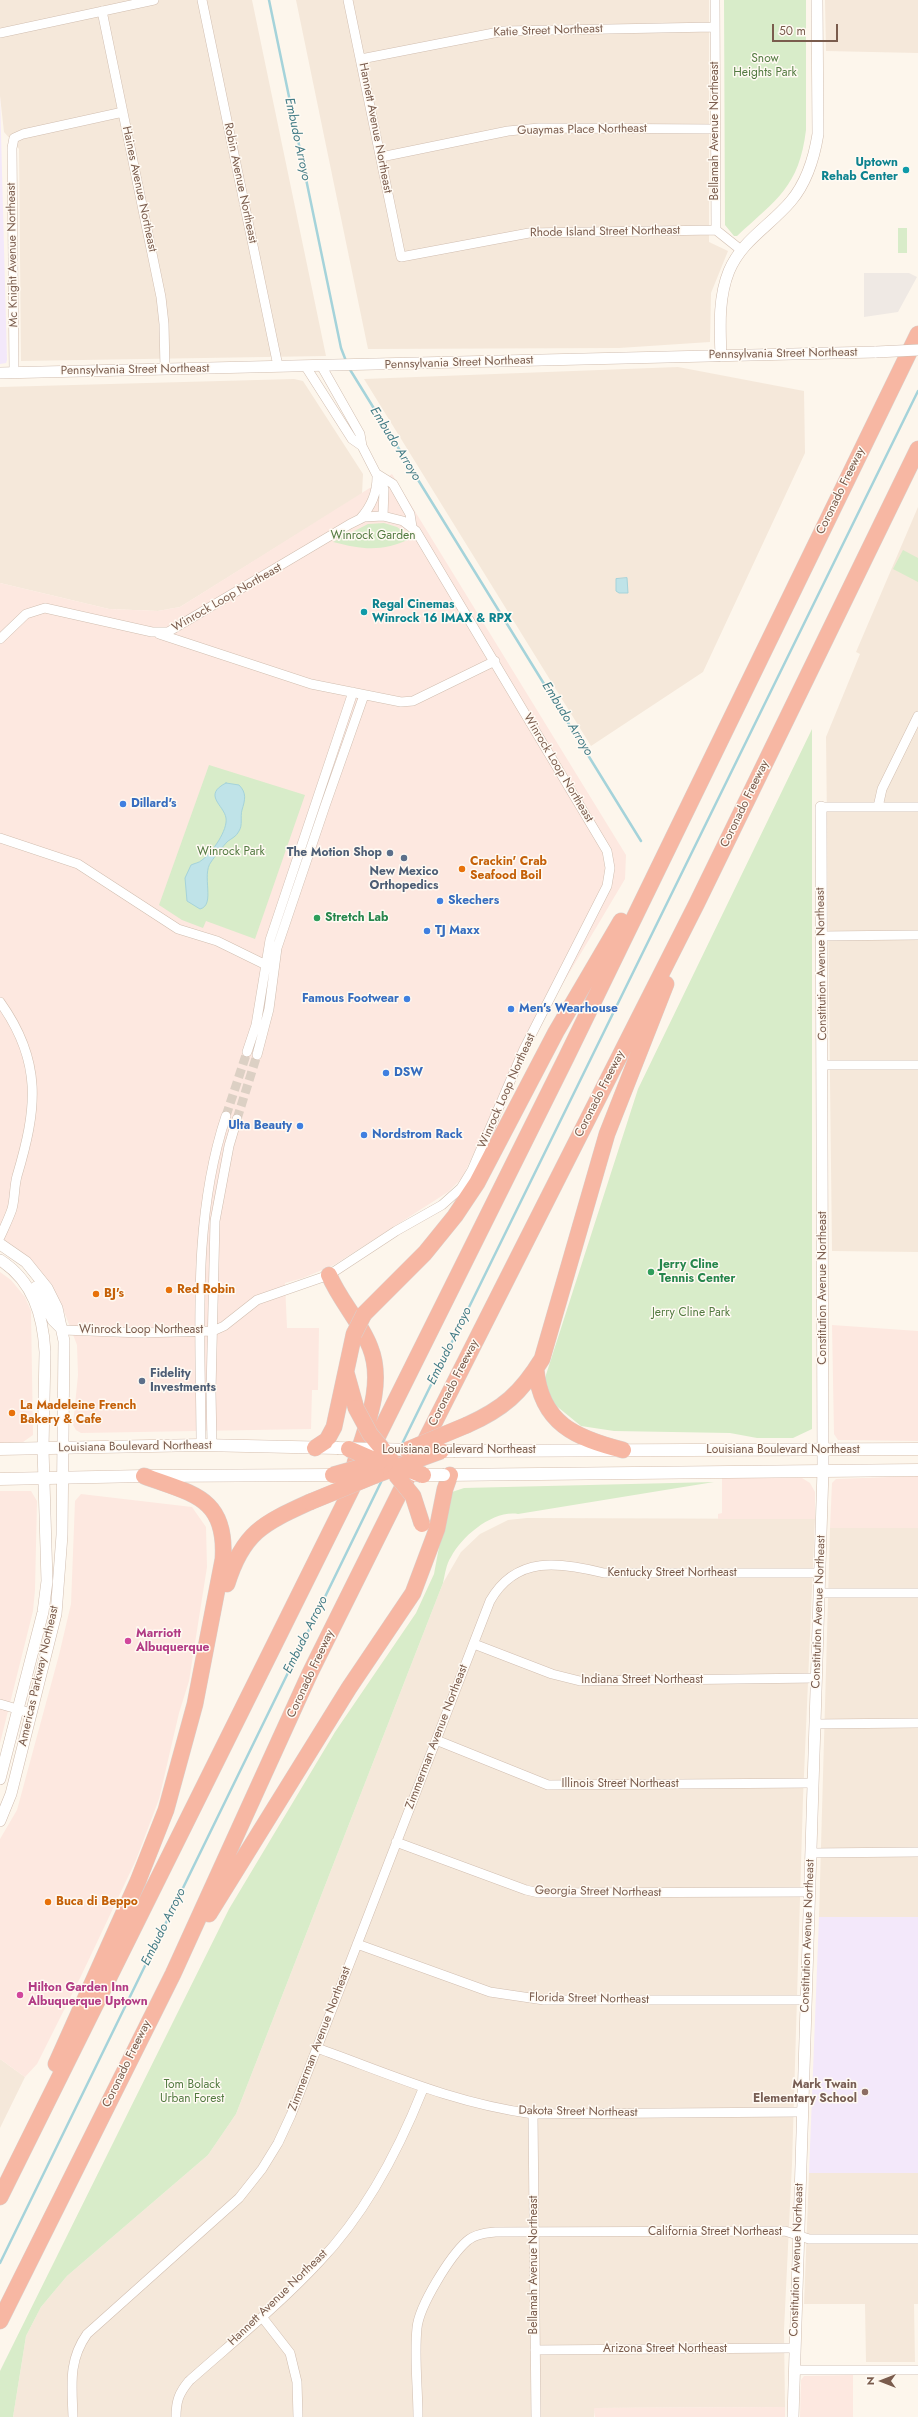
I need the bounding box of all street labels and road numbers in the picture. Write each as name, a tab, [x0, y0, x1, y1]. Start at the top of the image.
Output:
street label: Katie Street Northeast	[493, 22, 603, 40]
street label: Hannett Avenue Northeast	[355, 62, 395, 194]
street label: Bellamah Avenue Northeast	[708, 62, 722, 200]
street label: Robin Avenue Northeast	[220, 121, 260, 245]
street label: Guaymas Place Northeast	[517, 122, 647, 138]
street label: Haines Avenue Northeast	[119, 125, 159, 253]
street label: Mc Knight Avenue Northeast	[5, 183, 21, 327]
street label: Rhode Island Street Northeast	[530, 223, 680, 241]
street label: Pennsylvania Street Northeast	[709, 346, 857, 362]
street label: Pennsylvania Street Northeast	[384, 353, 534, 373]
street label: Pennsylvania Street Northeast	[61, 362, 209, 378]
street label: Coronado Freeway	[814, 445, 868, 537]
street label: Winrock Loop Northeast	[170, 561, 284, 635]
street label: Winrock Loop Northeast	[520, 711, 596, 825]
street label: Coronado Freeway	[718, 758, 772, 850]
street label: Constitution Avenue Northeast	[813, 887, 831, 1041]
street label: Winrock Loop Northeast	[475, 1031, 539, 1151]
street label: Coronado Freeway	[572, 1048, 628, 1140]
street label: Constitution Avenue Northeast	[816, 1211, 830, 1365]
street label: Winrock Loop Northeast	[79, 1323, 203, 1337]
street label: Coronado Freeway	[426, 1337, 482, 1429]
street label: Louisiana Boulevard Northeast	[58, 1438, 212, 1456]
street label: Louisiana Boulevard Northeast	[382, 1443, 536, 1457]
street label: Louisiana Boulevard Northeast	[706, 1443, 860, 1457]
street label: Constitution Avenue Northeast	[809, 1535, 829, 1689]
street label: Kentucky Street Northeast	[607, 1566, 737, 1580]
street label: Americas Parkway Northeast	[16, 1604, 62, 1748]
street label: Coronado Freeway	[284, 1628, 338, 1720]
street label: Zimmerman Avenue Northeast	[403, 1663, 471, 1811]
street label: Indiana Street Northeast	[581, 1673, 703, 1687]
street label: Illinois Street Northeast	[561, 1777, 679, 1791]
street label: Constitution Avenue Northeast	[798, 1859, 818, 2013]
street label: Georgia Street Northeast	[535, 1884, 661, 1900]
street label: Zimmerman Avenue Northeast	[286, 1965, 354, 2113]
street label: Florida Street Northeast	[529, 1991, 649, 2007]
street label: Coronado Freeway	[100, 2018, 154, 2110]
street label: Dakota Street Northeast	[518, 2104, 638, 2120]
street label: Constitution Avenue Northeast	[787, 2183, 807, 2337]
street label: Bellamah Avenue Northeast	[527, 2196, 541, 2334]
street label: California Street Northeast	[648, 2225, 782, 2239]
street label: Hannett Avenue Northeast	[225, 2247, 331, 2349]
street label: Arizona Street Northeast	[603, 2342, 727, 2356]

